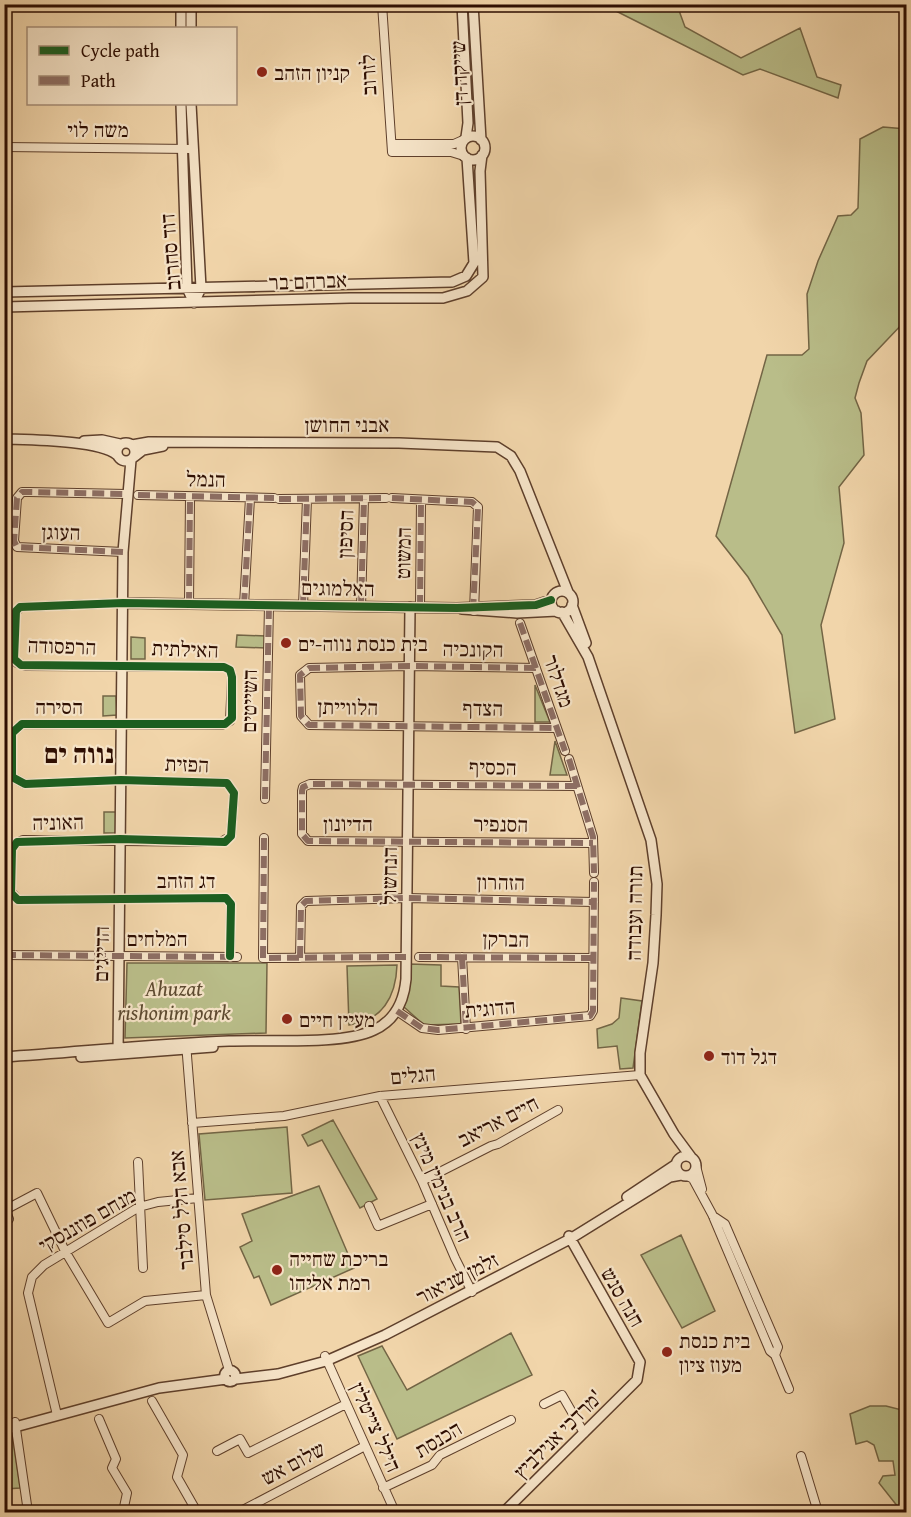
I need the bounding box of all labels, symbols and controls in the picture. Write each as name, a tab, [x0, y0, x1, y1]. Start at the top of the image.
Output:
legend	[27, 27, 237, 105]
text: Cycle path	[81, 37, 160, 64]
street label: שייקה דן	[442, 40, 476, 106]
street label: לזרוב	[351, 53, 385, 97]
place label: קניון הזהב	[274, 57, 350, 88]
marker: קניון הזהב	[255, 65, 269, 79]
text: Path	[81, 67, 116, 94]
street label: משה לוי	[67, 114, 129, 145]
street label: דוד סחרוב	[151, 212, 189, 292]
street label: אברהם בר	[268, 264, 348, 298]
street label: אבני החושן	[305, 409, 389, 440]
street label: הנמל	[186, 463, 226, 495]
street label: הסיפון	[329, 509, 361, 559]
street label: העוגן	[41, 516, 81, 548]
street label: המשוט	[387, 527, 419, 579]
street label: האלמוגים	[301, 572, 375, 604]
place label: בית כנסת נווה-ים	[298, 628, 428, 659]
street label: הרפסודה	[27, 629, 97, 663]
street label: האילתית	[151, 632, 219, 666]
street label: הקונכיה	[442, 633, 504, 665]
marker: בית כנסת נווה-ים	[279, 636, 293, 650]
street label: מגדלור	[536, 651, 582, 711]
street label: השייטים	[233, 669, 265, 733]
street label: הסירה	[35, 691, 83, 722]
street label: הלווייתן	[317, 691, 379, 723]
street label: הצדף	[462, 692, 504, 724]
district label: נווה ים	[44, 733, 114, 773]
street label: הפזית	[164, 748, 210, 780]
street label: הכסיף	[469, 751, 517, 783]
street label: האוניה	[32, 806, 84, 838]
street label: הדיונון	[323, 808, 373, 839]
street label: הסנפיר	[473, 808, 529, 840]
street label: הנחשול	[373, 847, 405, 905]
street label: דג הזהב	[157, 865, 215, 896]
street label: תורה ועבודה	[618, 865, 650, 961]
street label: הזהרון	[477, 866, 525, 898]
street label: המלחים	[126, 923, 188, 954]
street label: הברקן	[482, 923, 530, 955]
street label: הדייגים	[85, 926, 117, 982]
park label: Ahuzat rishonim park	[117, 973, 231, 1028]
street label: הדוגית	[463, 990, 517, 1026]
place label: מעיין חיים	[299, 1004, 375, 1035]
marker: מעיין חיים	[280, 1012, 294, 1026]
place label: דגל דוד	[721, 1041, 777, 1072]
marker: דגל דוד	[702, 1049, 716, 1063]
street label: הגלים	[389, 1058, 437, 1092]
street label: חיים אריאב	[452, 1087, 544, 1155]
street label: הרב בנימין מינץ	[404, 1127, 480, 1247]
street label: אבא הלל סילבר	[160, 1149, 202, 1271]
street label: מנחם פוזננסקי	[33, 1180, 141, 1260]
place label: בריכת שחייה רמת אליהו	[289, 1243, 388, 1298]
street label: זלמן שניאור	[410, 1244, 504, 1312]
street label: חנה סנש	[593, 1261, 653, 1333]
marker: בריכת שחייה רמת אליהו	[270, 1263, 284, 1277]
place label: בית כנסת מעוז ציון	[679, 1325, 750, 1380]
marker: בית כנסת מעוז ציון	[660, 1345, 674, 1359]
street label: הילל צייטלין	[342, 1377, 410, 1477]
street label: מרדכי אנילביץ'	[506, 1382, 610, 1486]
street label: הכנסת	[408, 1413, 468, 1465]
street label: שלום אש	[255, 1433, 331, 1493]

